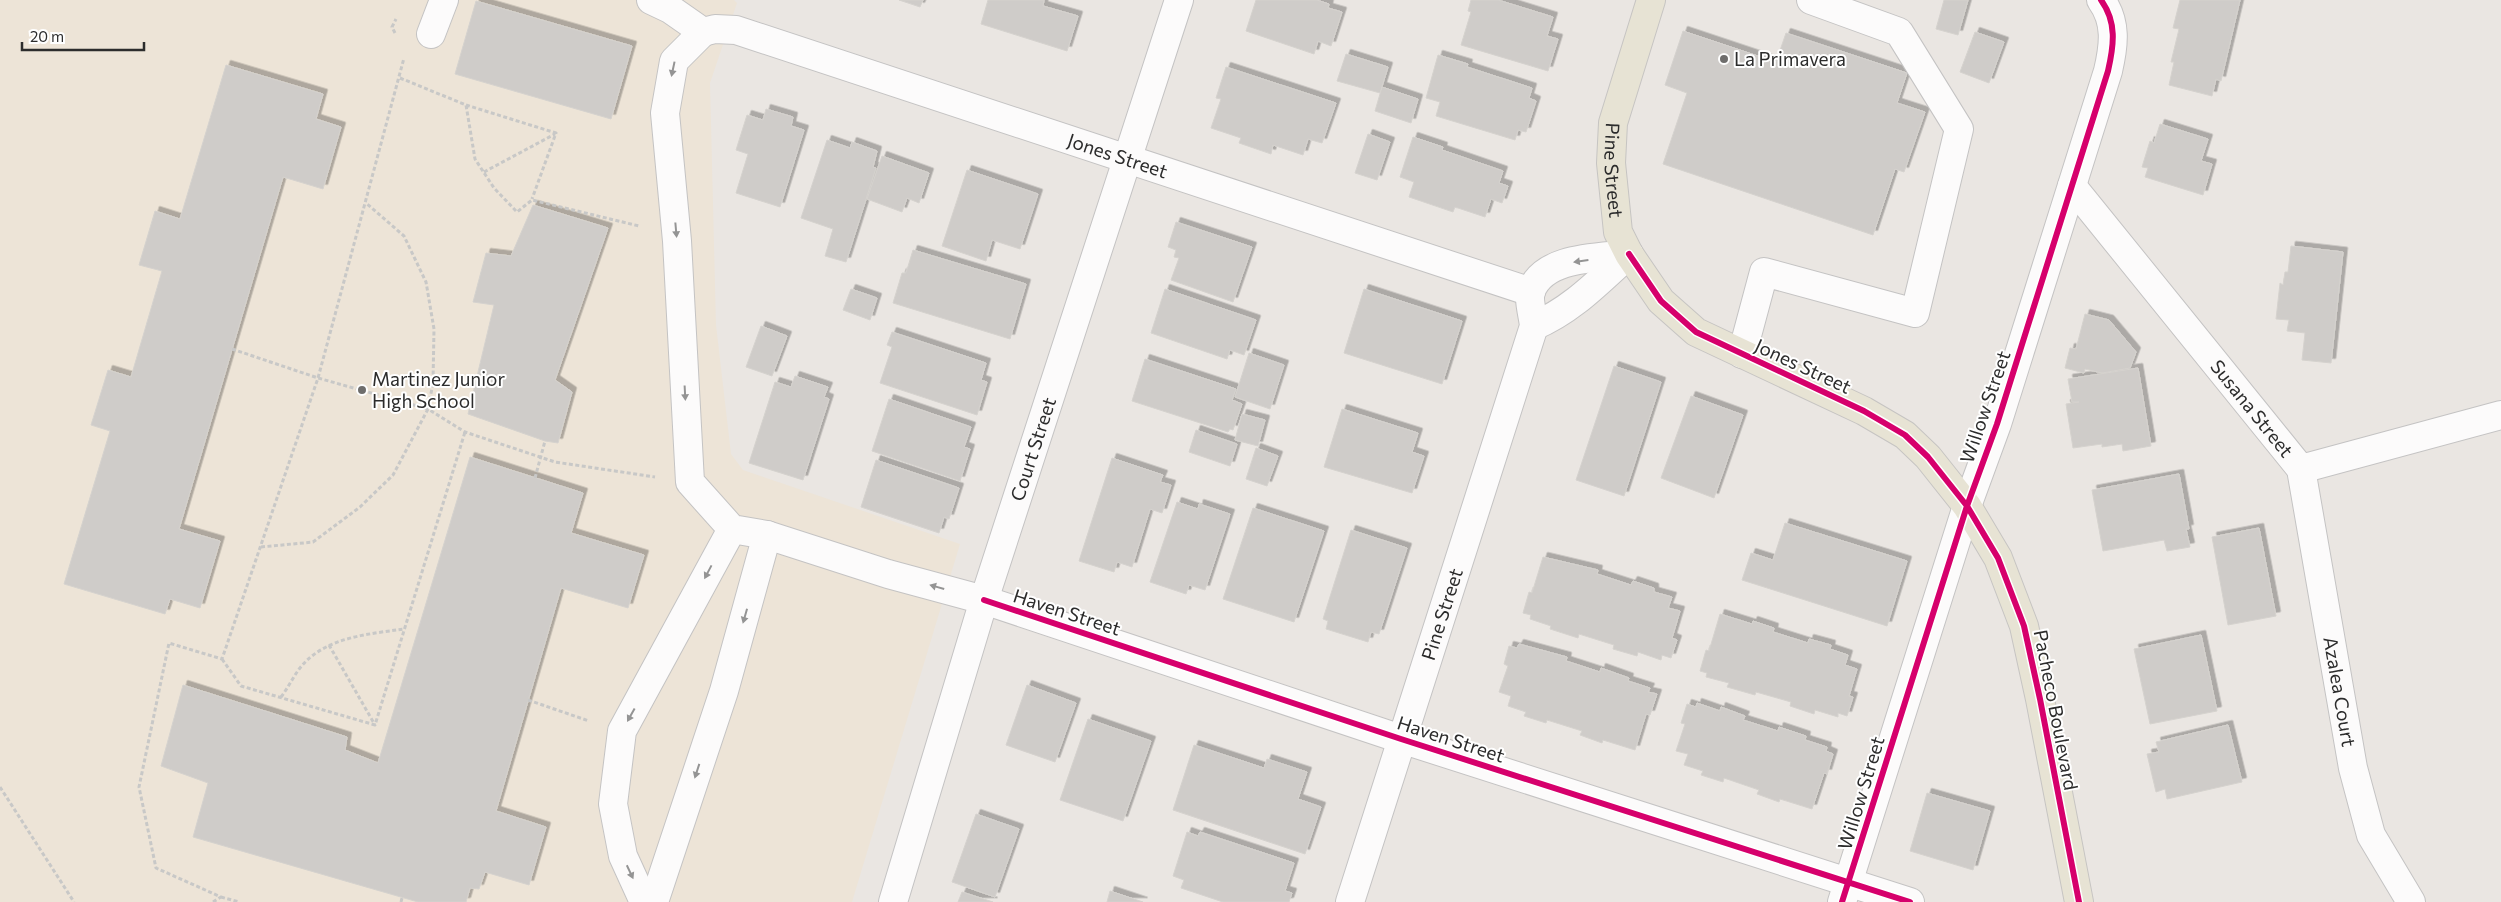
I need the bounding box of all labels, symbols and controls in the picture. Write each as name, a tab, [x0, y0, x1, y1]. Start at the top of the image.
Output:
scale bar	[22, 20, 145, 52]
text: 20 m	[30, 27, 64, 45]
place label: La Primavera	[1734, 47, 1846, 70]
marker: La Primavera	[1718, 53, 1730, 65]
one-way arrow	[669, 62, 677, 77]
street label: Pine Street	[1600, 122, 1628, 219]
street label: Jones Street	[1065, 128, 1171, 182]
one-way arrow	[672, 223, 680, 239]
one-way arrow	[1573, 257, 1589, 265]
street label: Jones Street	[1751, 333, 1855, 398]
street label: Willow Street	[1955, 347, 2015, 466]
street label: Susana Street	[2206, 355, 2299, 462]
place label: Martinez Junior High School	[372, 367, 505, 412]
marker: Martinez Junior High School	[356, 384, 368, 396]
one-way arrow	[682, 385, 690, 401]
street label: Court Street	[1005, 394, 1060, 504]
one-way arrow	[704, 565, 713, 579]
street label: Pine Street	[1416, 565, 1467, 663]
one-way arrow	[929, 582, 944, 590]
street label: Haven Street	[1011, 583, 1124, 640]
one-way arrow	[740, 608, 748, 623]
street label: Pacheco Boulevard	[2030, 628, 2083, 792]
street label: Azalea Court	[2319, 635, 2361, 749]
one-way arrow	[626, 708, 635, 721]
street label: Haven Street	[1395, 710, 1508, 767]
street label: Willow Street	[1832, 733, 1889, 852]
one-way arrow	[693, 764, 701, 779]
one-way arrow	[627, 865, 635, 879]

